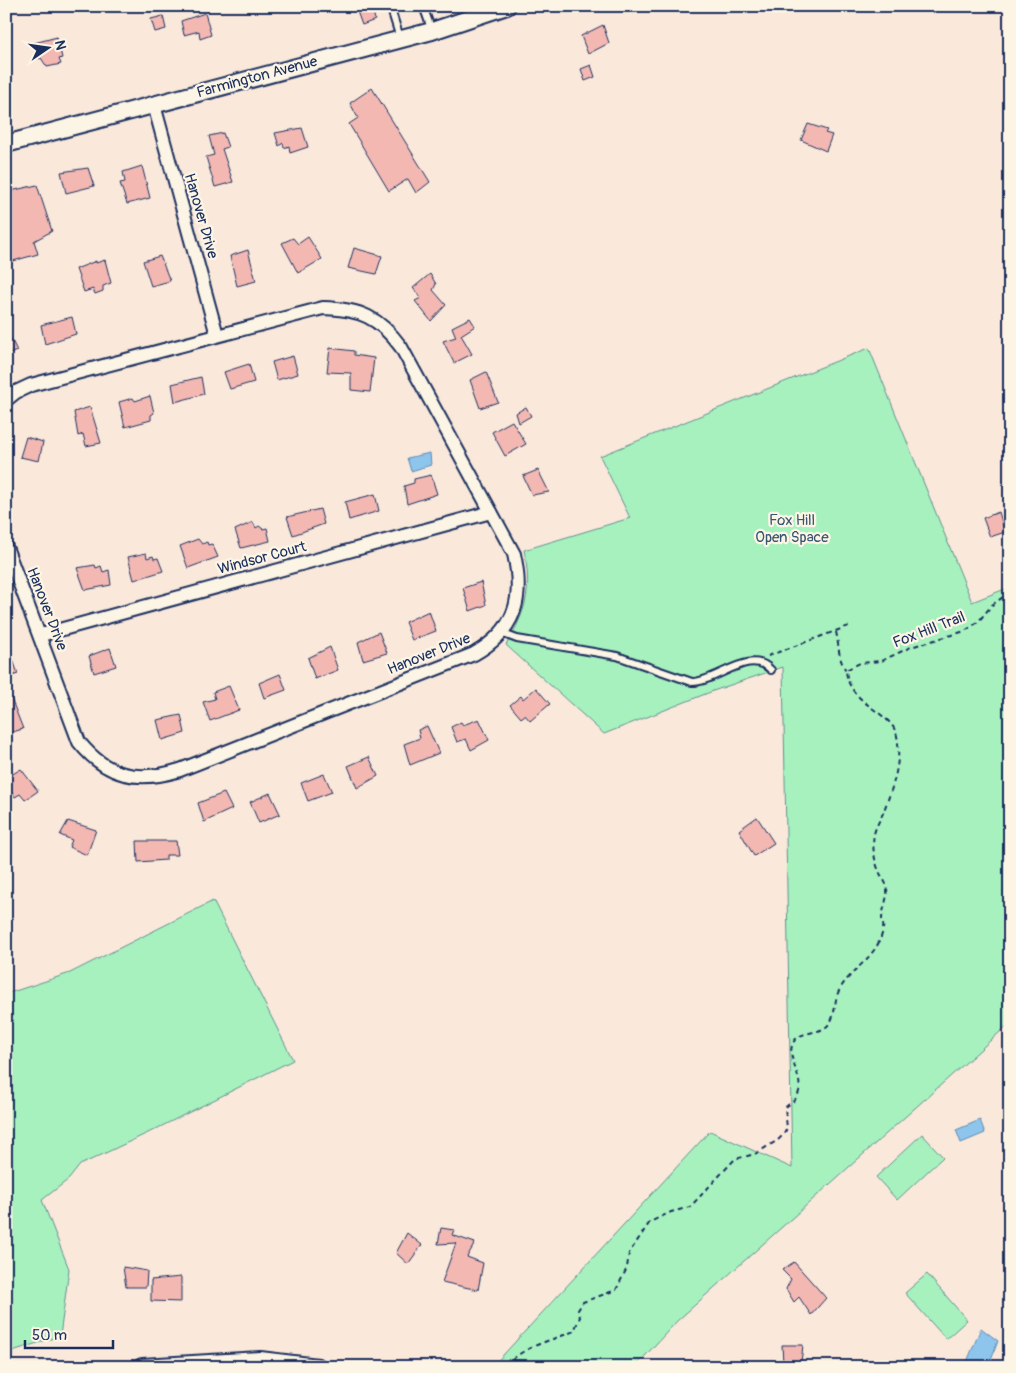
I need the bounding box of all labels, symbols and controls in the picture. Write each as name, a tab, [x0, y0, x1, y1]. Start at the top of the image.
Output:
north arrow	[22, 22, 72, 72]
text: N	[51, 39, 70, 52]
street label: Farmington Avenue	[195, 52, 320, 102]
street label: Hanover Drive	[180, 171, 222, 261]
park label: Fox Hill Open Space	[755, 511, 829, 547]
street label: Windsor Court	[216, 537, 309, 579]
street label: Hanover Drive	[22, 565, 72, 654]
street label: Fox Hill Trail	[890, 608, 968, 652]
street label: Hanover Drive	[385, 629, 474, 679]
scale bar	[25, 1318, 112, 1350]
text: 50 m	[32, 1326, 67, 1345]

